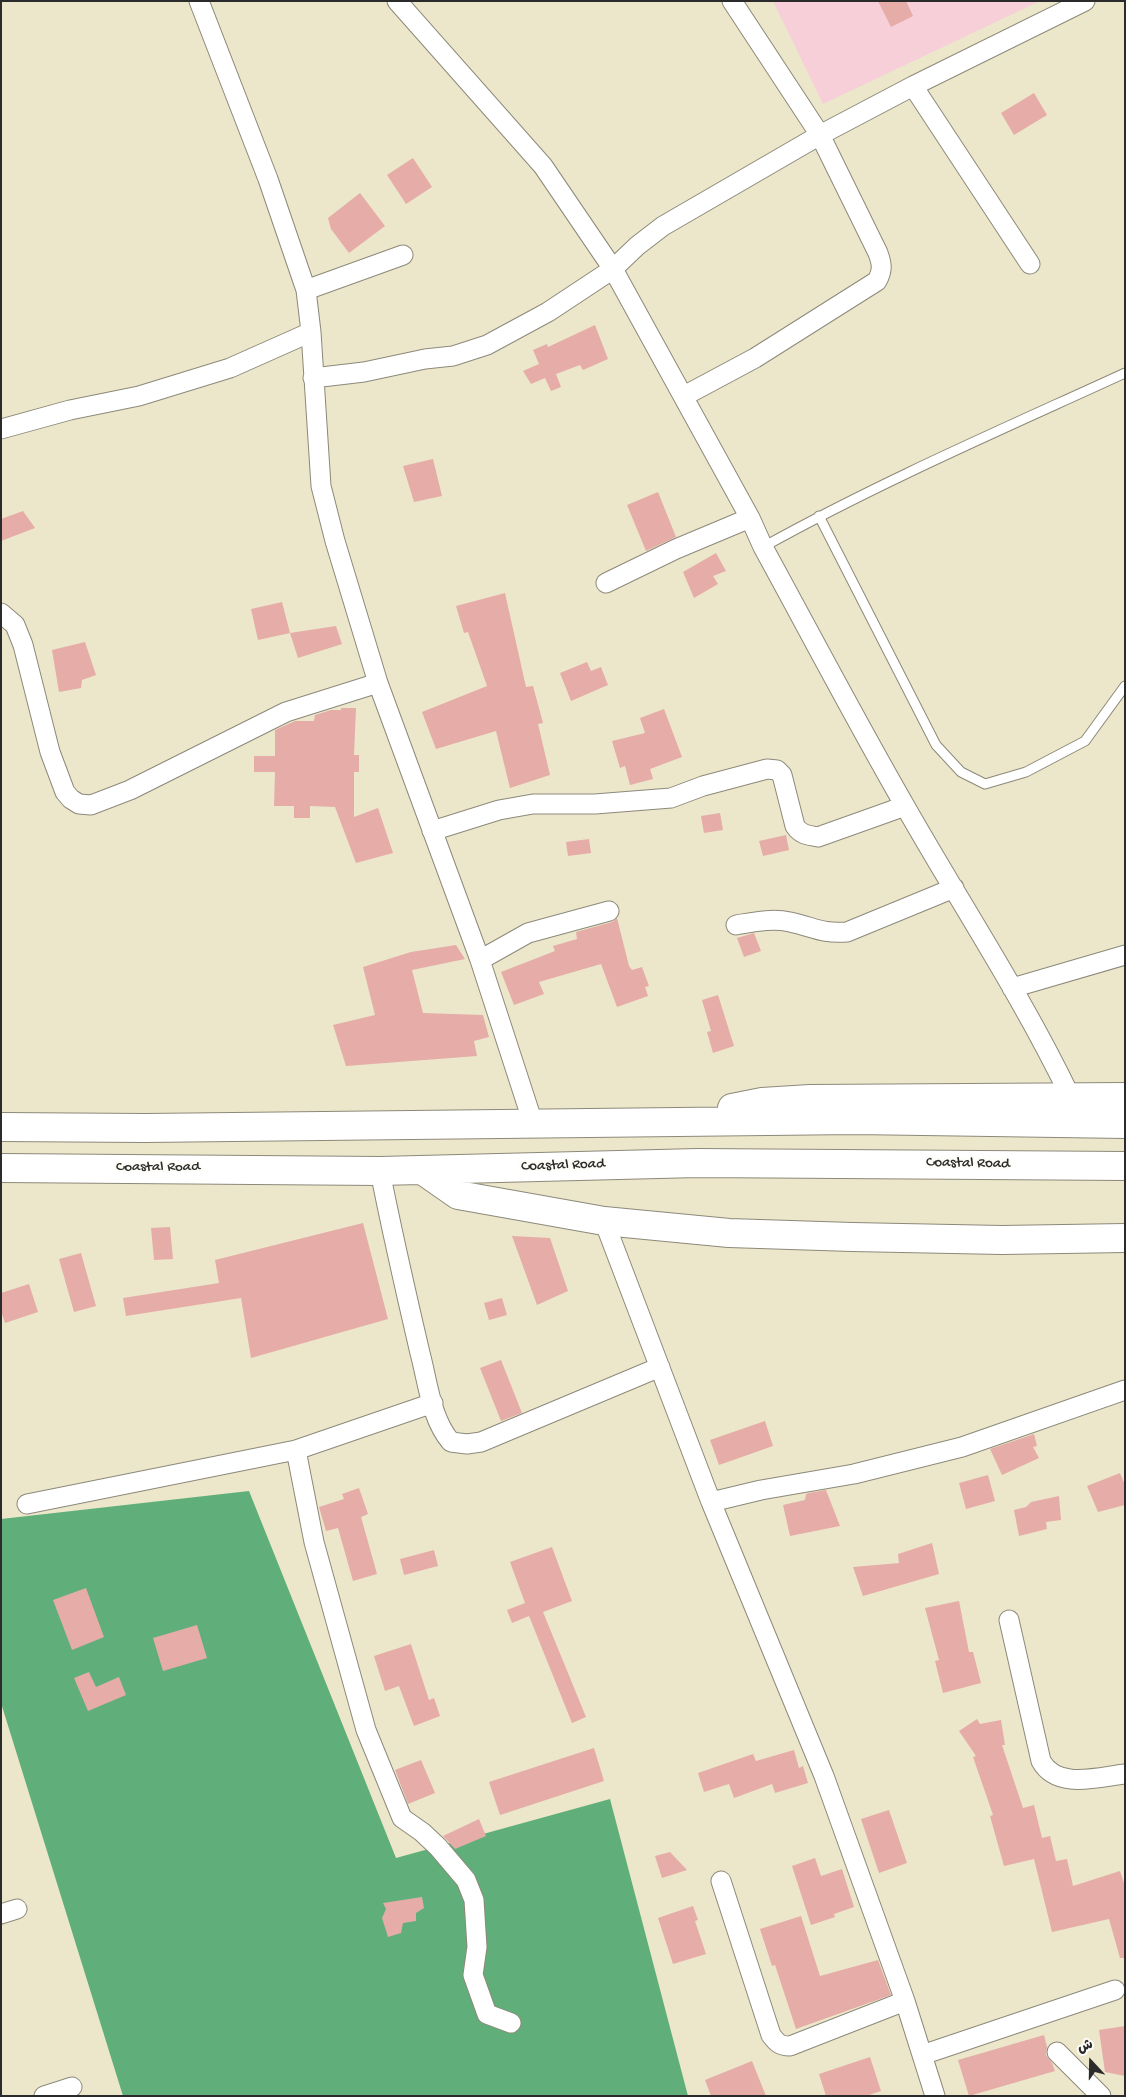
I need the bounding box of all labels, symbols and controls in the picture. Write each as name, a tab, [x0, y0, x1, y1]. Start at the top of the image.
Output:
street label: Coastal Road	[926, 1154, 1010, 1174]
street label: Coastal Road	[521, 1156, 605, 1176]
street label: Coastal Road	[116, 1159, 200, 1177]
north arrow	[1066, 2037, 1116, 2087]
text: ش	[1075, 2037, 1096, 2058]

